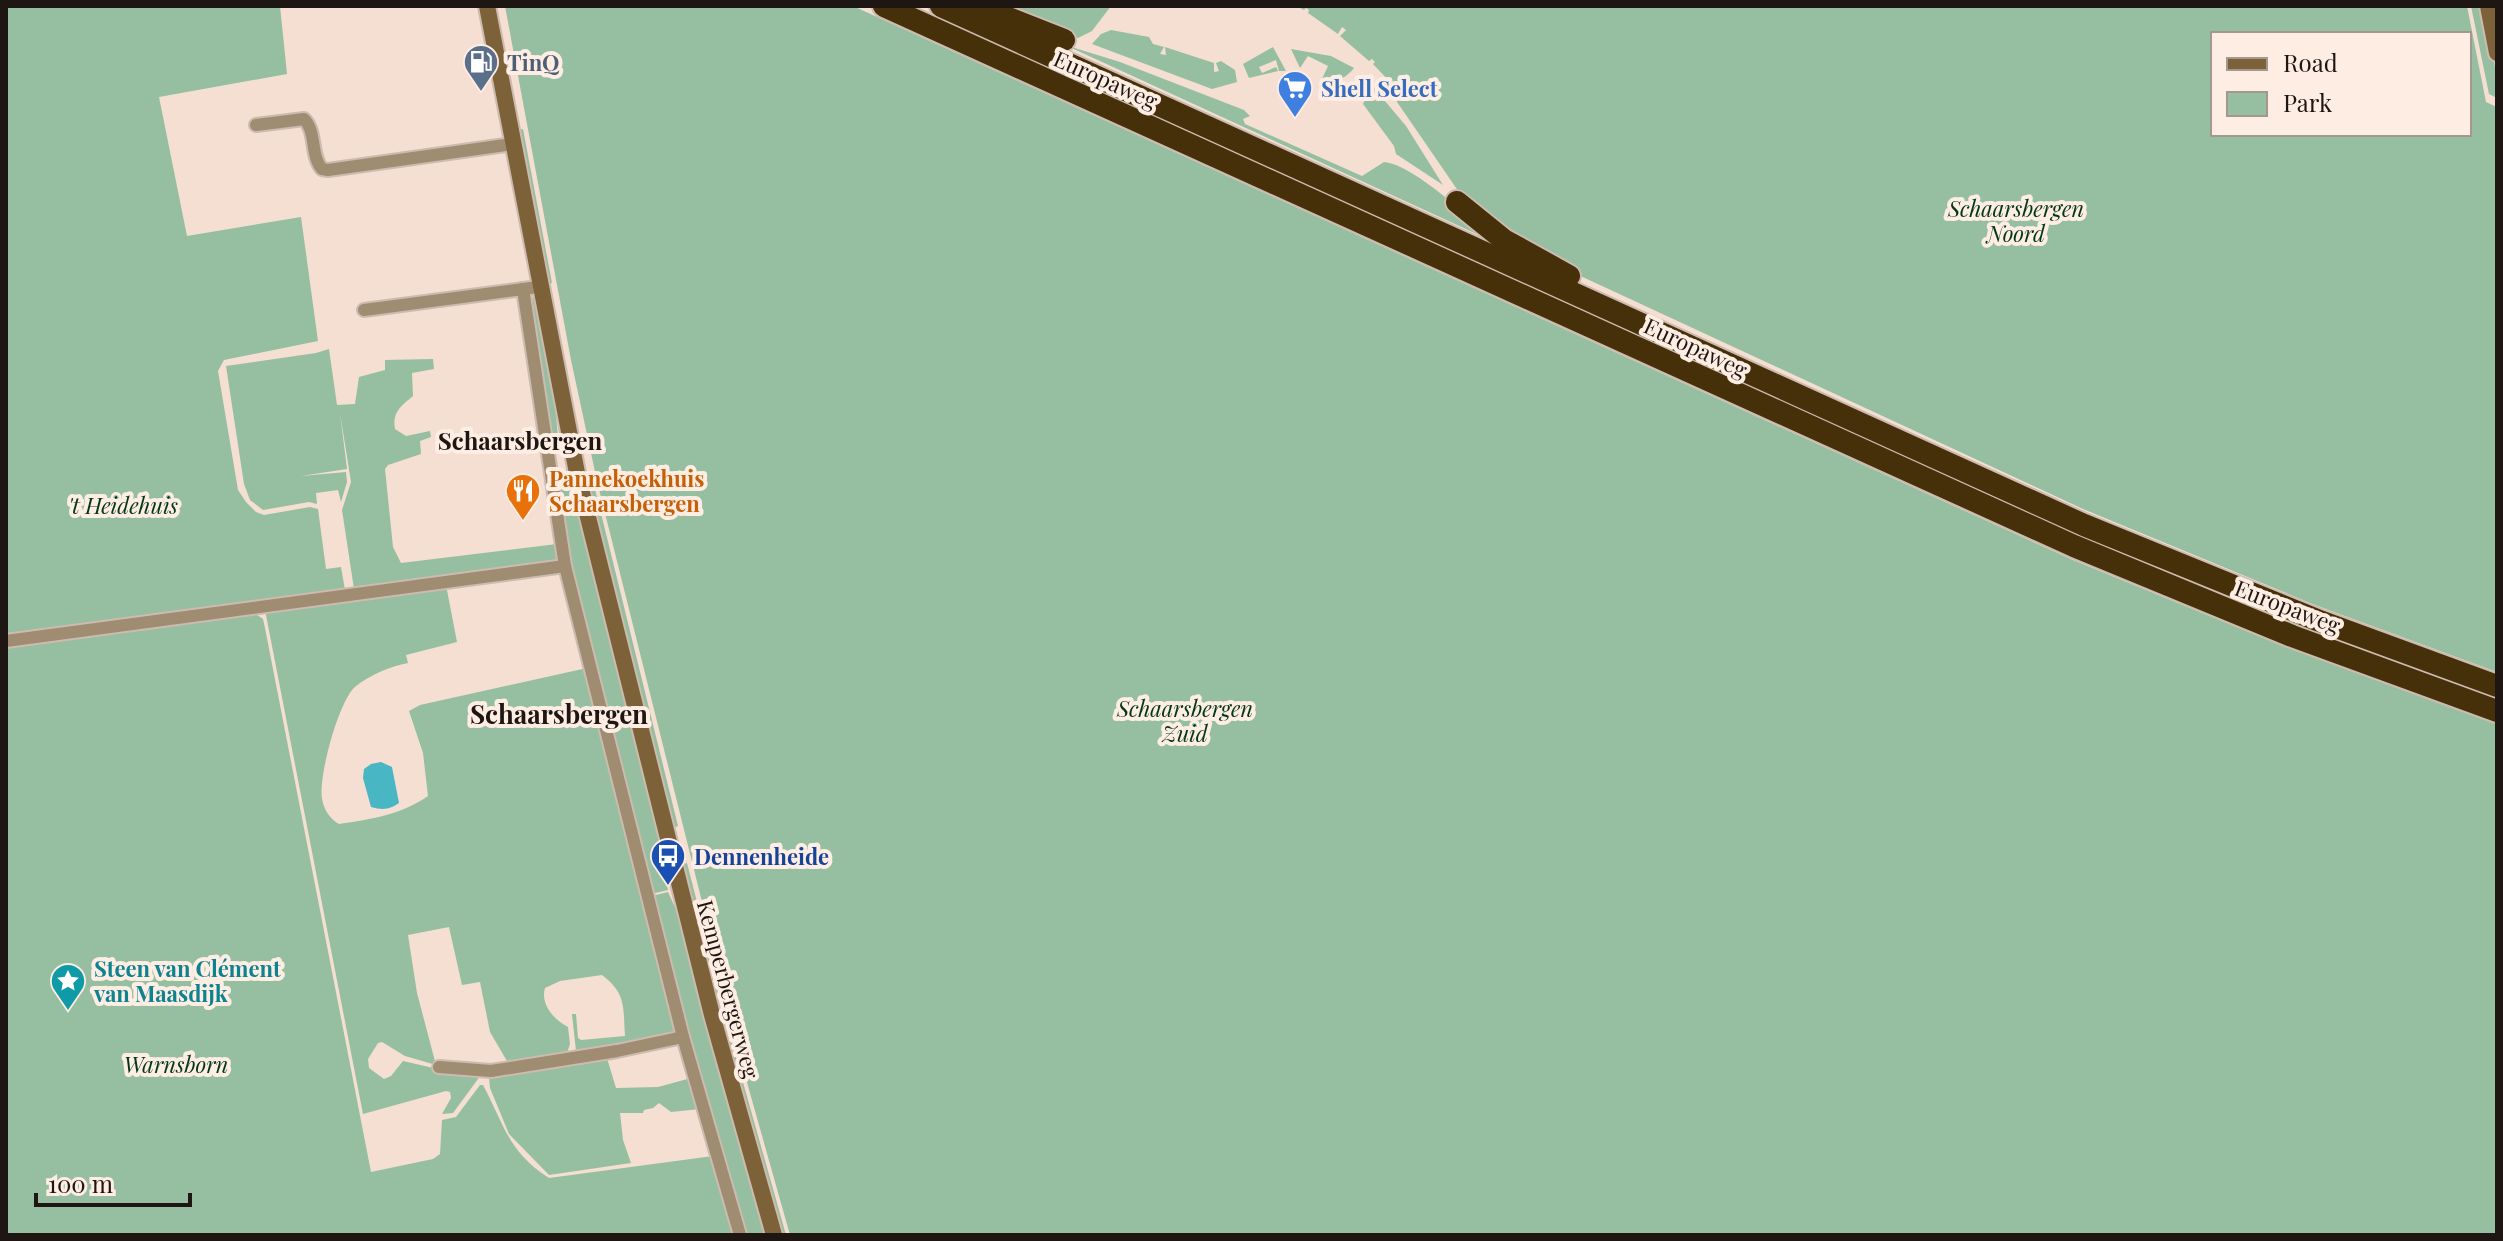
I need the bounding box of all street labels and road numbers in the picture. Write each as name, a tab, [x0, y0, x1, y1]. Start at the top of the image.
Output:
street label: Europaweg	[1049, 43, 1163, 115]
street label: Europaweg	[1639, 310, 1753, 384]
street label: Europaweg	[2231, 572, 2345, 640]
street label: Kemperbergerweg	[691, 897, 767, 1082]

